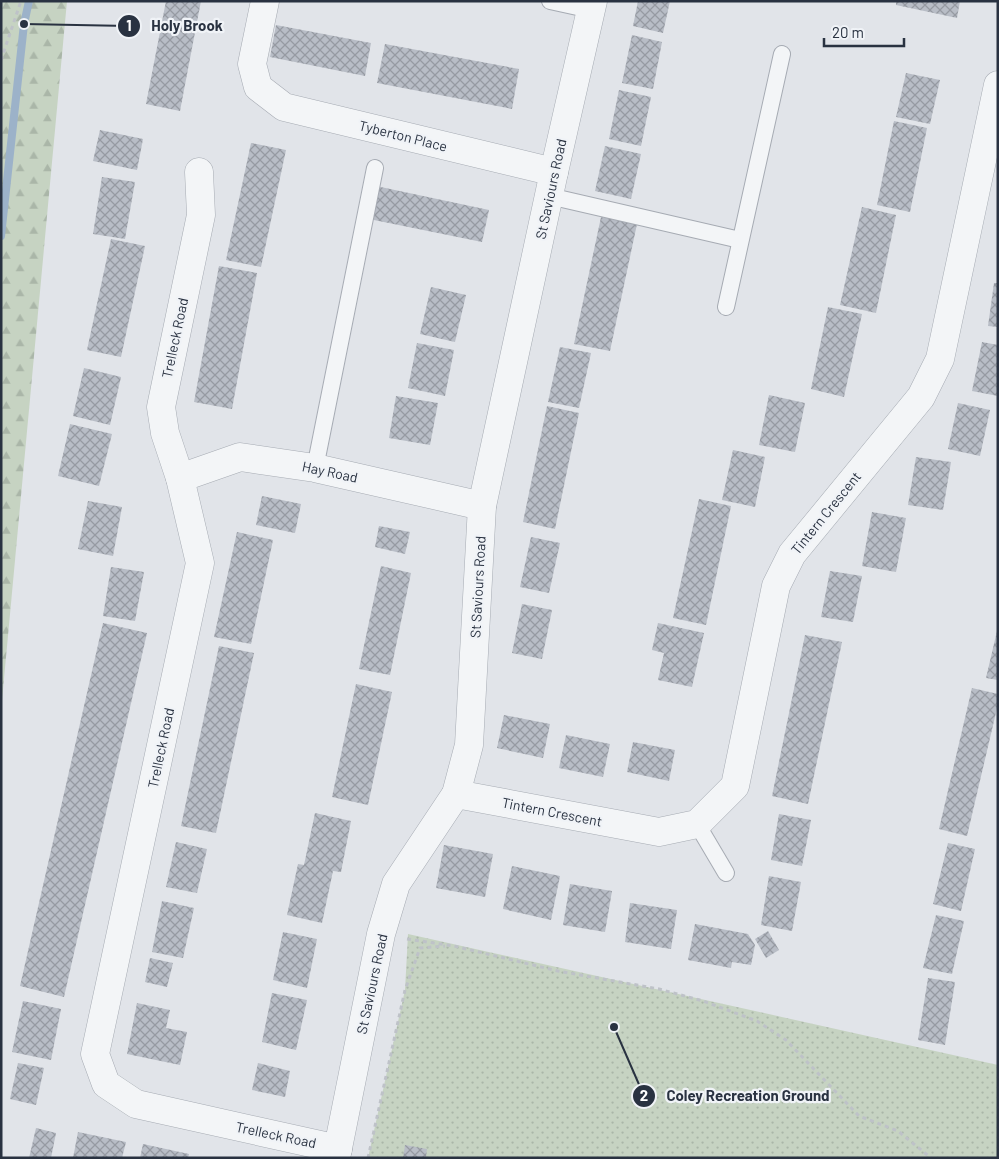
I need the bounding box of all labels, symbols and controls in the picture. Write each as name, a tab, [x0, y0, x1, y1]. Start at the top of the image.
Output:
callout: Holy Brook	[116, 11, 233, 41]
scale bar	[824, 15, 904, 47]
text: 1	[126, 16, 132, 34]
text: Holy Brook	[151, 16, 223, 34]
text: 20 m	[832, 23, 864, 41]
street label: Tyberton Place	[357, 116, 449, 155]
street label: St Saviours Road	[532, 137, 569, 241]
street label: Trelleck Road	[158, 296, 191, 380]
street label: Hay Road	[301, 457, 359, 486]
street label: Tintern Crescent	[787, 468, 864, 558]
street label: St Saviours Road	[466, 536, 489, 638]
street label: Trelleck Road	[144, 706, 177, 790]
street label: Tintern Crescent	[501, 793, 604, 830]
street label: St Saviours Road	[353, 932, 390, 1036]
callout: Coley Recreation Ground	[632, 1081, 840, 1111]
text: 2	[640, 1086, 648, 1104]
text: Coley Recreation Ground	[666, 1086, 830, 1104]
street label: Trelleck Road	[234, 1118, 318, 1151]

